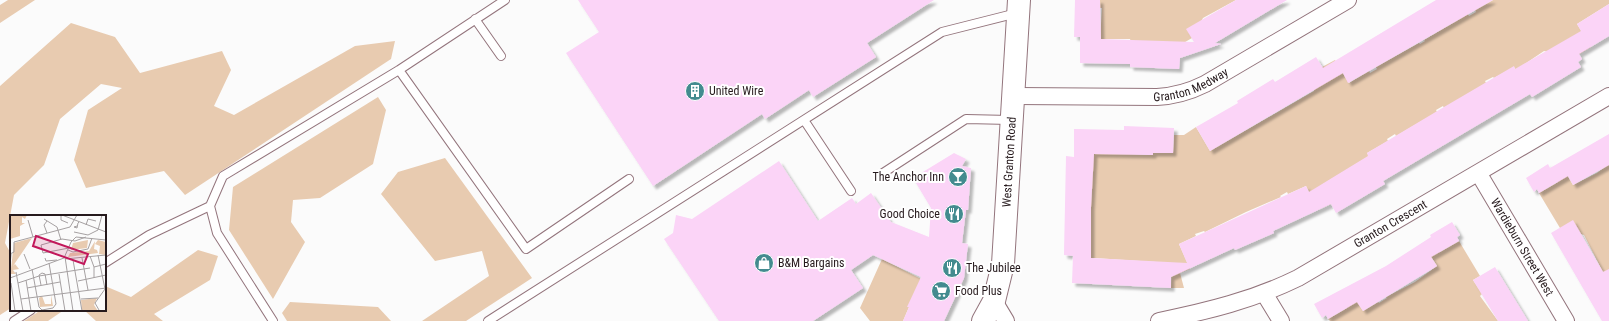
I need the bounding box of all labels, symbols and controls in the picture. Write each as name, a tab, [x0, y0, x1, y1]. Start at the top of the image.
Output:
street label: Granton Medway	[1153, 65, 1231, 104]
building icon: United Wire	[684, 80, 706, 102]
place label: United Wire	[709, 84, 764, 98]
street label: West Granton Road	[999, 116, 1019, 208]
bar icon: The Anchor Inn	[947, 166, 969, 188]
place label: The Anchor Inn	[872, 170, 944, 184]
street label: Wardieburn Street West	[1488, 196, 1557, 299]
street label: Granton Crescent	[1351, 197, 1430, 251]
restaurant icon: Good Choice	[943, 203, 965, 225]
place label: Good Choice	[880, 207, 940, 221]
inset map	[10, 215, 106, 311]
shop icon: B&M Bargains	[753, 252, 775, 274]
place label: B&M Bargains	[778, 256, 844, 270]
restaurant icon: The Jubilee	[941, 257, 963, 279]
place label: The Jubilee	[966, 261, 1021, 275]
supermarket icon: Food Plus	[930, 280, 952, 302]
place label: Food Plus	[955, 284, 1002, 298]

